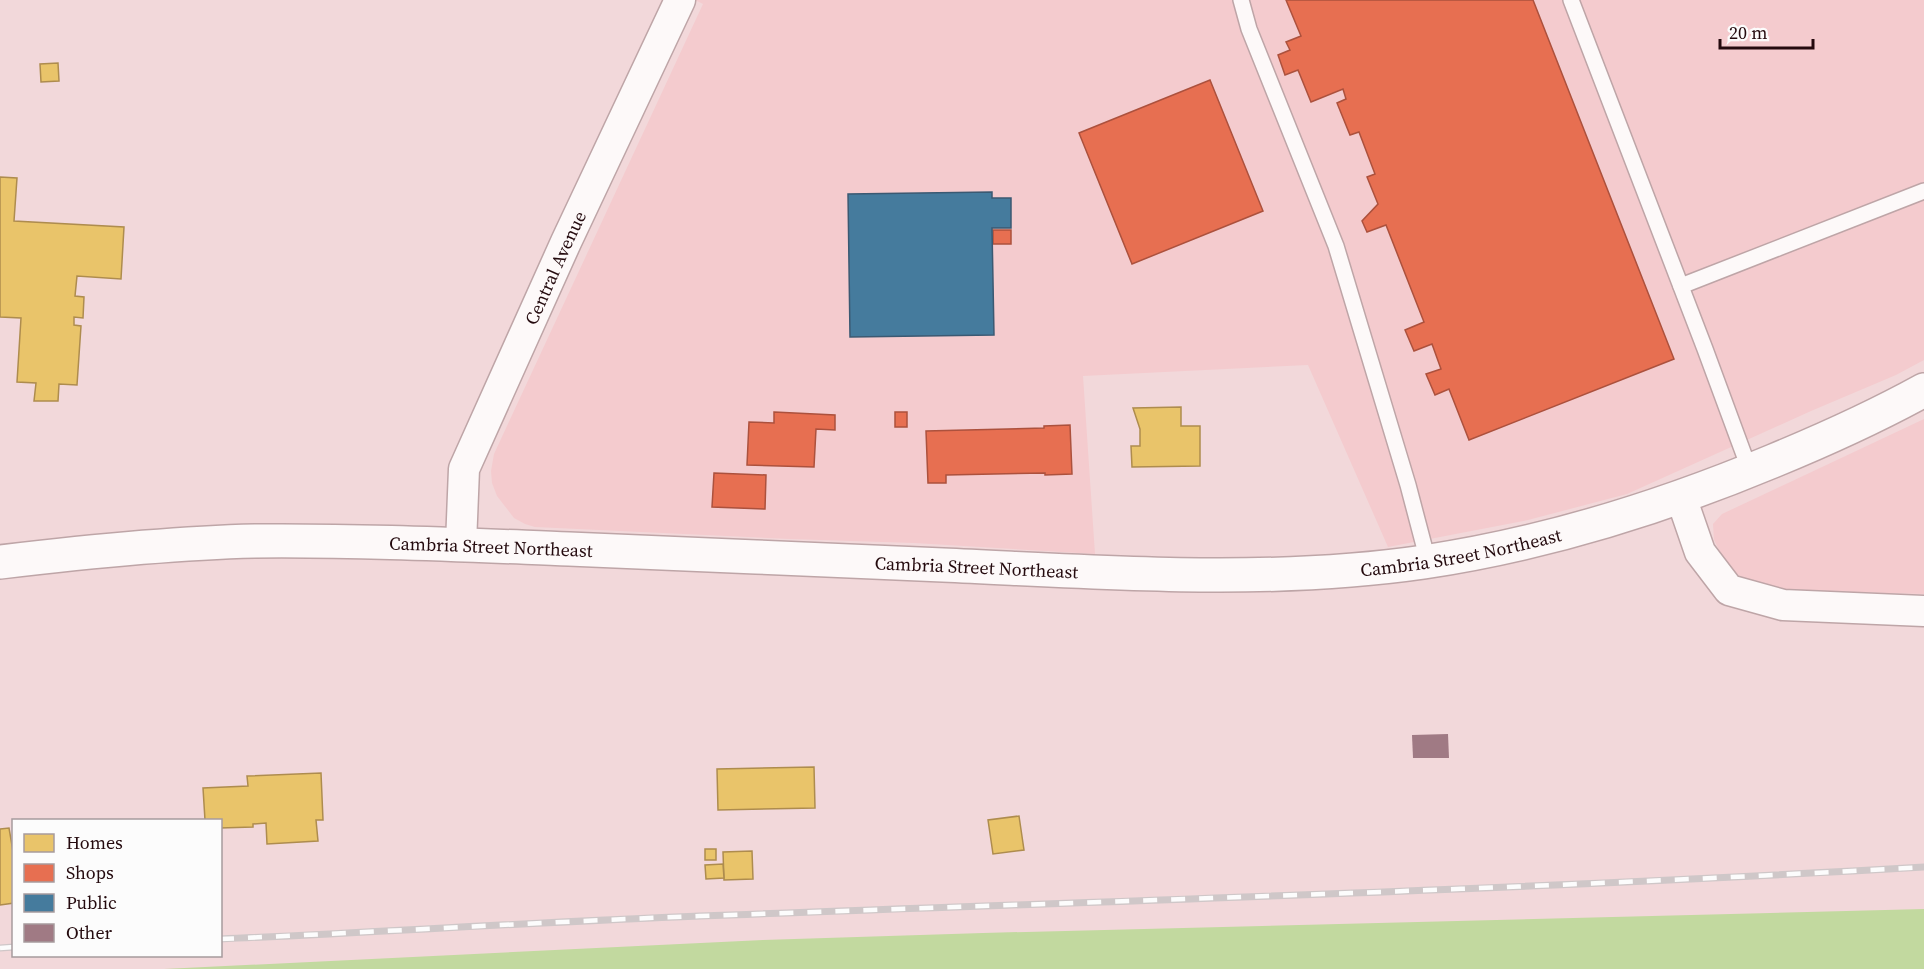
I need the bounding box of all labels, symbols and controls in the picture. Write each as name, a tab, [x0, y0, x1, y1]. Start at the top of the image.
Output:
scale bar	[1720, 12, 1813, 50]
text: 20 m	[1729, 20, 1767, 45]
street label: Central Avenue	[518, 207, 592, 328]
street label: Cambria Street Northeast	[1359, 522, 1564, 582]
street label: Cambria Street Northeast	[389, 530, 593, 562]
street label: Cambria Street Northeast	[874, 550, 1079, 584]
legend	[12, 819, 222, 957]
text: Homes	[66, 830, 123, 855]
text: Shops	[66, 860, 114, 885]
text: Public	[66, 890, 117, 915]
text: Other	[66, 920, 113, 945]

